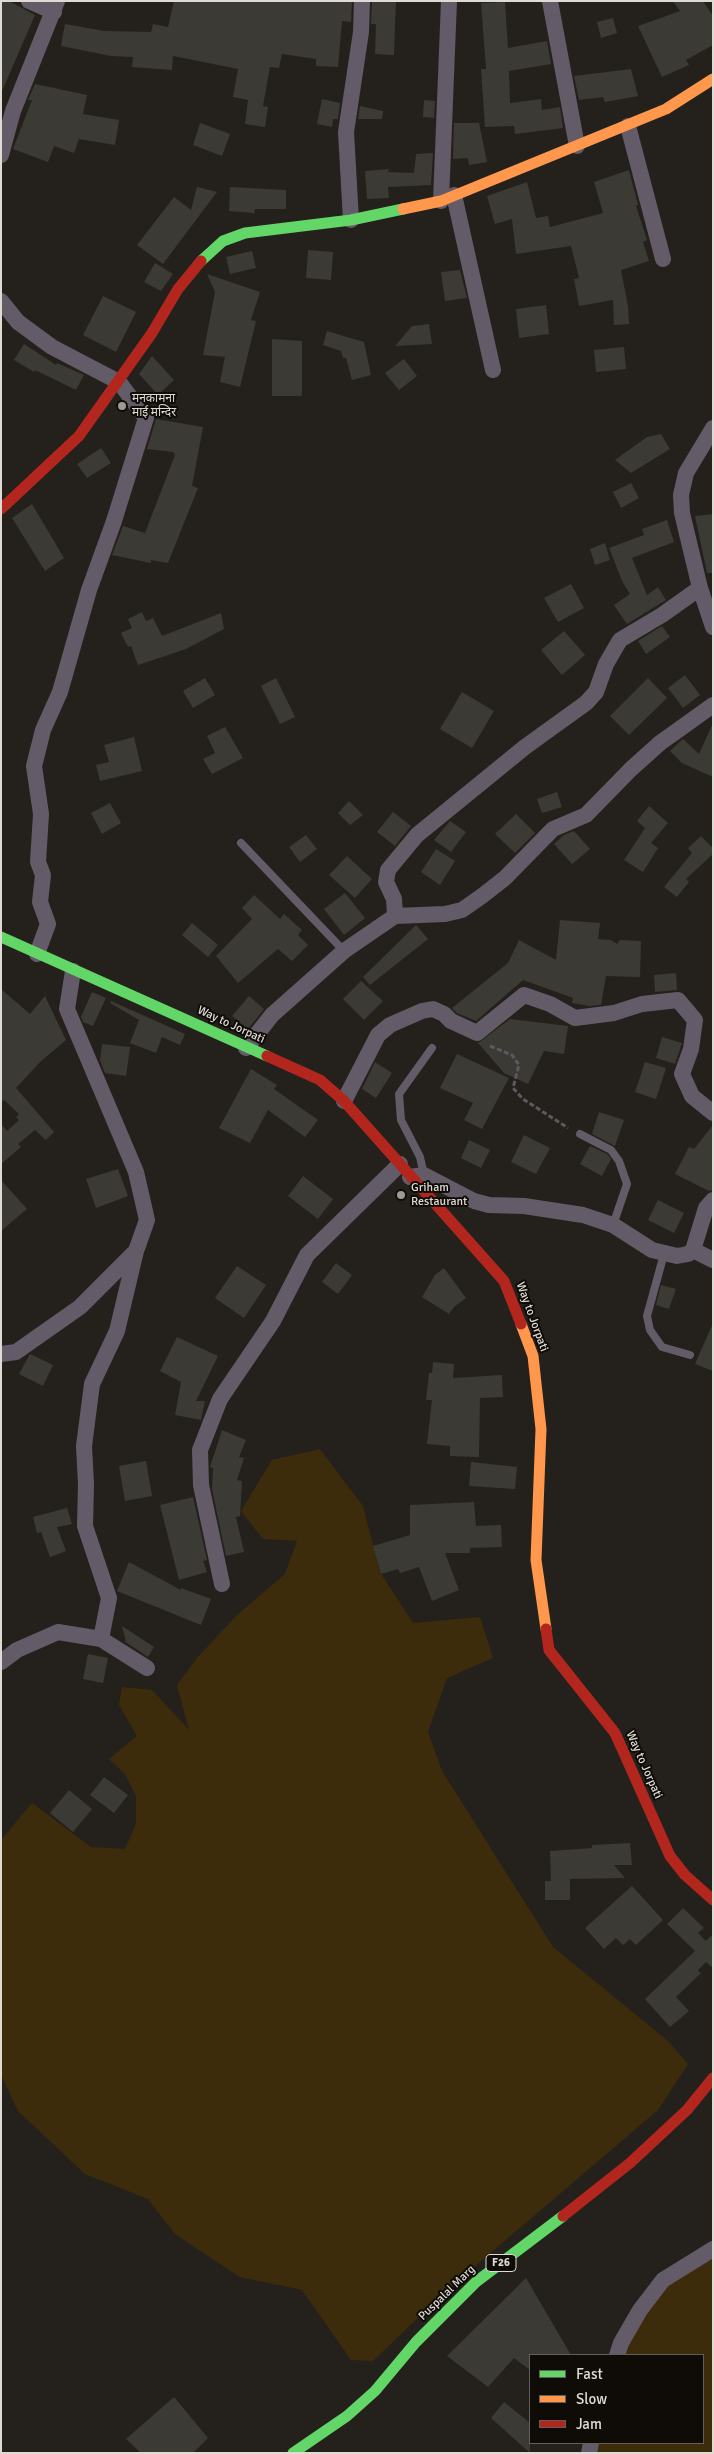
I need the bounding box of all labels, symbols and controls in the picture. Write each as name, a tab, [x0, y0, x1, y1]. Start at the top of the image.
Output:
place label: मनकामना माई मन्दिर	[132, 392, 176, 420]
marker: मनकामना माई मन्दिर	[116, 400, 128, 412]
street label: Way to Jorpati	[195, 1003, 267, 1047]
place label: Griham Restaurant	[411, 1181, 467, 1209]
marker: Griham Restaurant	[395, 1189, 407, 1201]
street label: Way to Jorpati	[513, 1280, 551, 1354]
street label: Way to Jorpati	[623, 1729, 665, 1801]
road number: F26	[486, 2254, 516, 2272]
street label: Puspalal Marg	[416, 2262, 478, 2324]
legend	[529, 2354, 704, 2444]
text: Fast	[576, 2365, 603, 2383]
text: Slow	[576, 2390, 607, 2408]
text: Jam	[576, 2415, 602, 2433]

